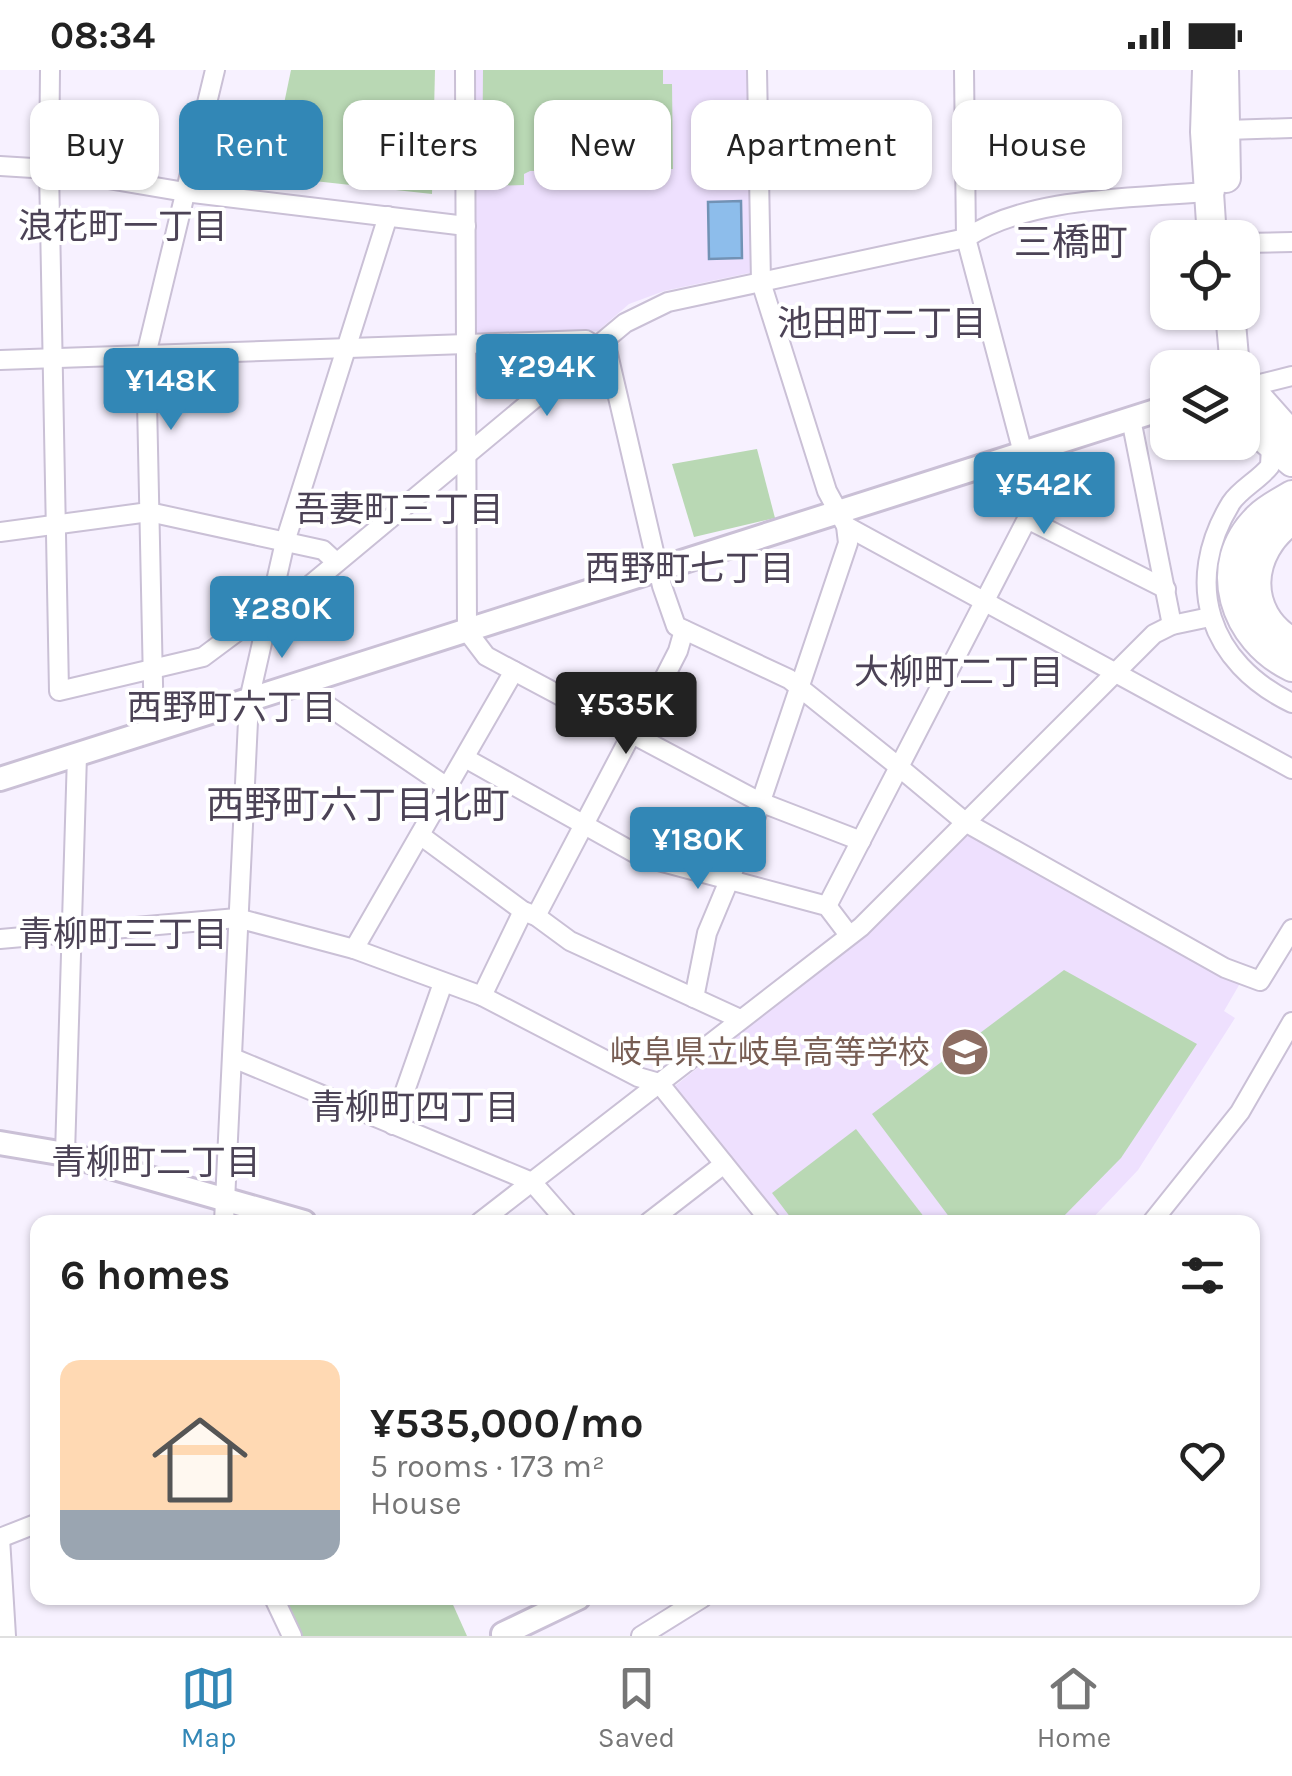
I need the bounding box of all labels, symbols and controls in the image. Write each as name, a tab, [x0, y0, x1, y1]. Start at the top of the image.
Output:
text: 08:34	[50, 13, 155, 58]
chip: Buy	[30, 100, 159, 190]
chip: Rent	[179, 100, 323, 190]
chip: Filters	[343, 100, 514, 190]
chip: New	[534, 100, 671, 190]
chip: Apartment	[691, 100, 932, 190]
chip: House	[952, 100, 1122, 190]
district label: 浪花町一丁目	[18, 206, 228, 247]
district label: 三橋町	[1014, 220, 1128, 265]
map controls	[1150, 220, 1260, 460]
button: locate	[1150, 220, 1260, 330]
district label: 池田町二丁目	[777, 303, 987, 344]
pin: ¥294K	[477, 334, 617, 419]
pin: ¥148K	[101, 348, 241, 433]
text: ¥294K	[498, 348, 596, 385]
button: layers	[1150, 350, 1260, 460]
text: ¥148K	[126, 362, 216, 399]
pin: ¥542K	[974, 452, 1114, 537]
text: ¥542K	[996, 466, 1092, 503]
district label: 吾妻町三丁目	[294, 489, 504, 530]
district label: 西野町七丁目	[585, 548, 795, 589]
pin: ¥280K	[212, 576, 352, 661]
text: ¥280K	[232, 590, 332, 627]
district label: 大柳町二丁目	[854, 652, 1064, 693]
pin: ¥535K	[556, 672, 696, 757]
text: ¥535K	[578, 686, 674, 723]
district label: 西野町六丁目	[127, 687, 337, 728]
district label: 西野町六丁目北町	[206, 783, 510, 828]
pin: ¥180K	[628, 807, 768, 892]
text: ¥180K	[652, 821, 744, 858]
district label: 青柳町三丁目	[18, 914, 228, 955]
school or university icon: 岐阜県立岐阜高等学校	[939, 1026, 991, 1078]
place label: 岐阜県立岐阜高等学校	[610, 1034, 930, 1071]
district label: 青柳町四丁目	[310, 1087, 520, 1128]
district label: 青柳町二丁目	[51, 1142, 261, 1183]
icon: filters	[1175, 1248, 1230, 1303]
text: 6 homes	[60, 1250, 230, 1300]
text: ¥535,000/mo	[370, 1398, 643, 1448]
icon: home	[140, 1400, 260, 1520]
icon: heart	[1175, 1433, 1230, 1488]
text: 5 rooms · 173 m²	[370, 1448, 605, 1485]
text: House	[370, 1485, 462, 1522]
tab: Map	[181, 1661, 236, 1754]
tab: Saved	[598, 1661, 675, 1754]
tab: Home	[1037, 1661, 1111, 1754]

